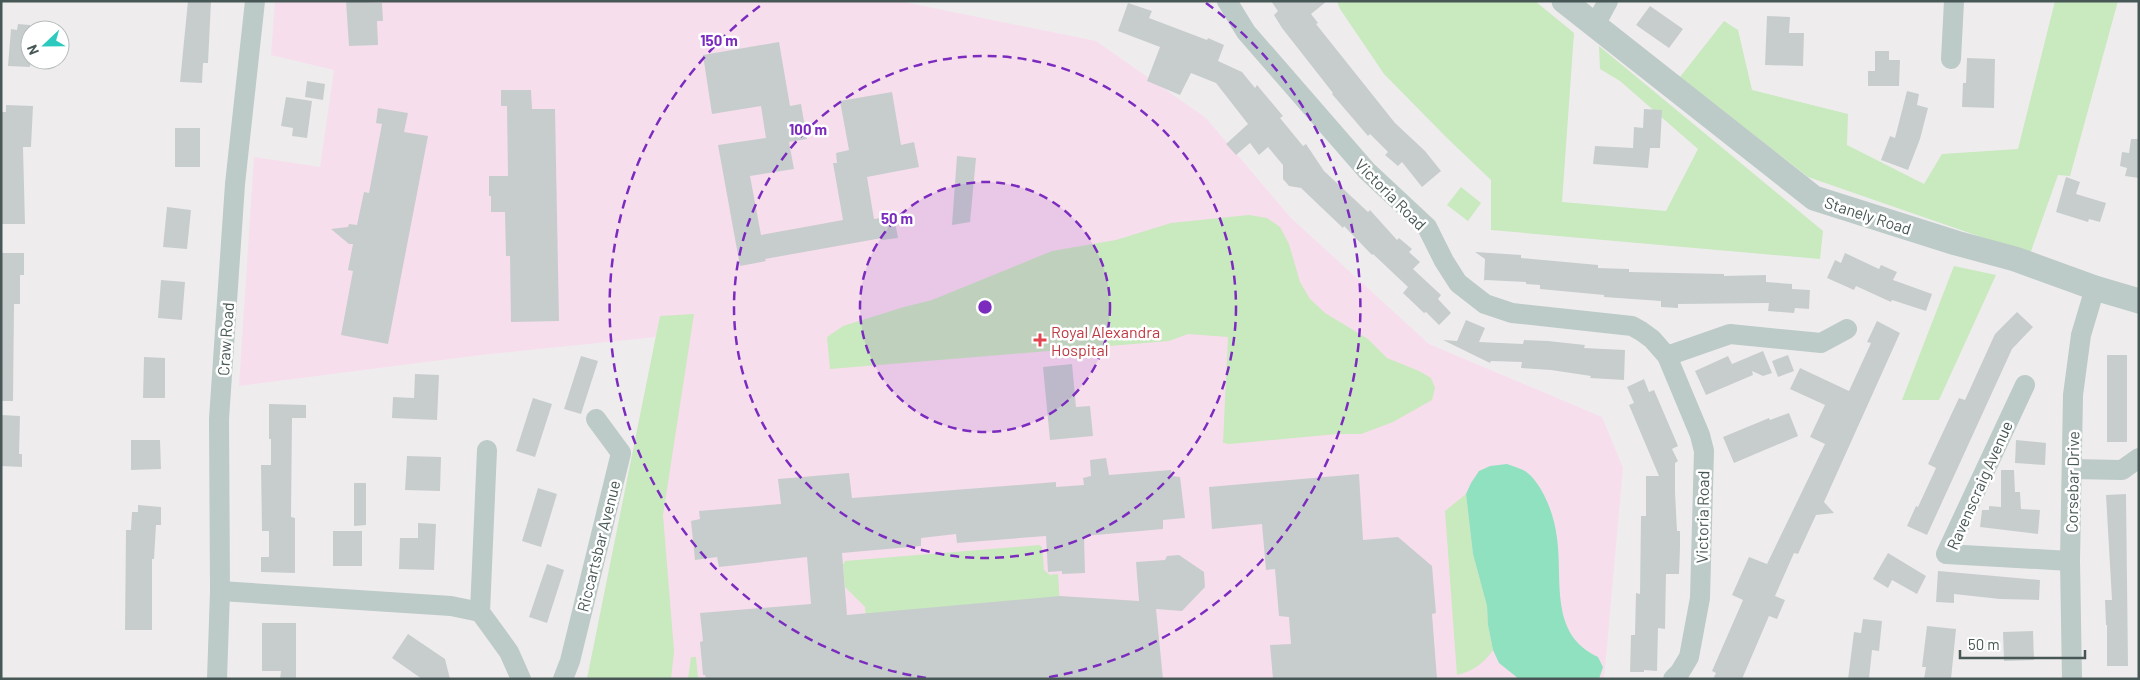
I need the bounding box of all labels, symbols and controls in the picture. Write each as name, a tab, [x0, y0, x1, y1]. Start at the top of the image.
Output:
north arrow	[20, 20, 70, 70]
text: 150 m	[700, 31, 738, 49]
text: N	[23, 43, 42, 58]
text: 100 m	[789, 120, 827, 138]
street label: Victoria Road	[1351, 154, 1431, 234]
street label: Stanely Road	[1822, 192, 1914, 238]
text: 50 m	[881, 209, 913, 227]
centre of rings	[976, 298, 994, 316]
street label: Craw Road	[213, 302, 237, 376]
place label: Royal Alexandra Hospital	[1051, 322, 1160, 359]
marker: Royal Alexandra Hospital	[1033, 333, 1047, 347]
street label: Ravenscraig Avenue	[1942, 418, 2016, 552]
street label: Corsebar Drive	[2062, 431, 2082, 533]
street label: Victoria Road	[1692, 470, 1712, 564]
street label: Riccartsbar Avenue	[572, 478, 624, 614]
scale bar	[1960, 628, 2085, 660]
text: 50 m	[1968, 635, 2000, 653]

